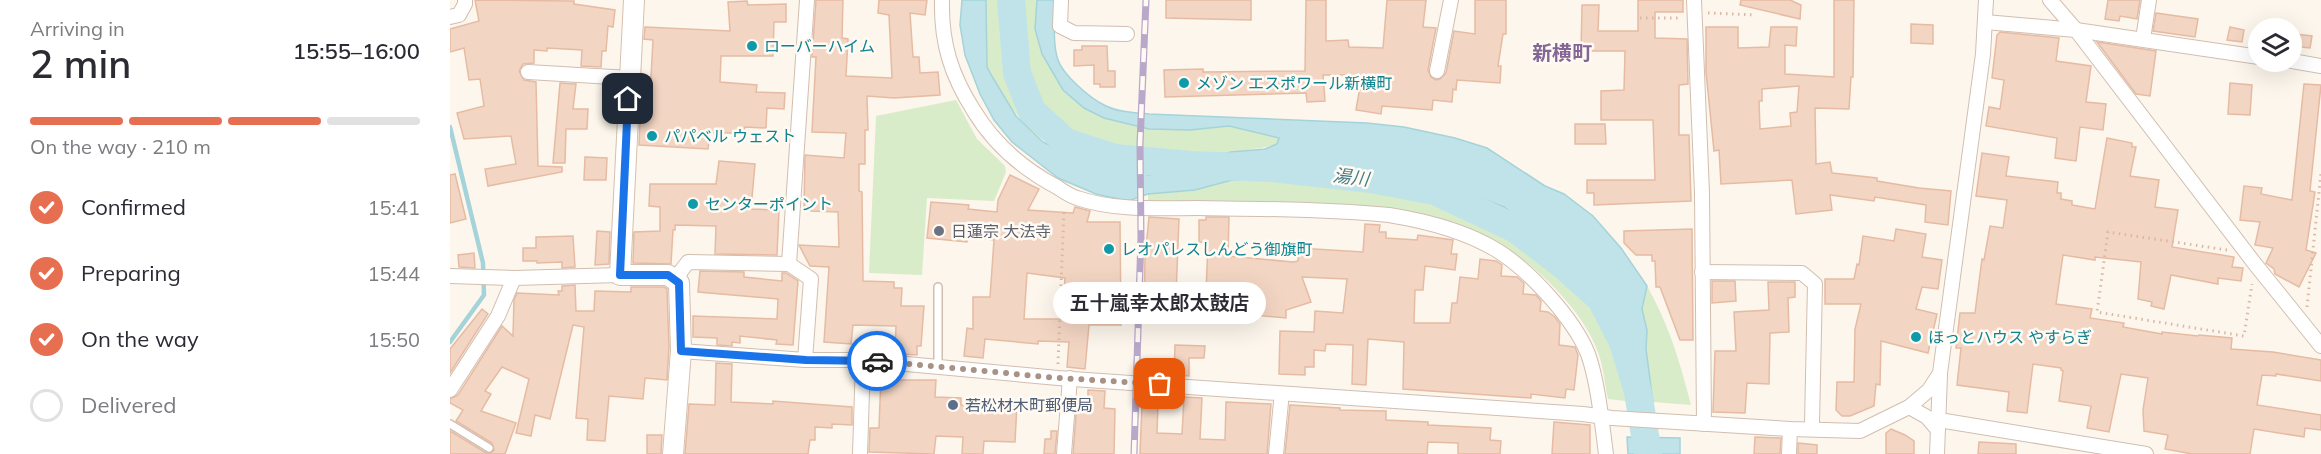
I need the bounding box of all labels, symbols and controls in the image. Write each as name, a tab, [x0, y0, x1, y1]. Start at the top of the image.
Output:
text: Arriving in	[30, 16, 125, 41]
map controls	[2248, 18, 2302, 72]
button: layers	[2248, 18, 2302, 72]
place label: ローバーハイム	[764, 36, 875, 56]
text: 15:55–16:00	[293, 37, 420, 65]
text: 2 min	[30, 39, 131, 88]
marker: ローバーハイム	[745, 39, 759, 53]
district label: 新横町	[1532, 40, 1592, 65]
pin	[602, 73, 653, 124]
place label: メゾン エスポワール新横町	[1196, 73, 1392, 93]
marker: メゾン エスポワール新横町	[1177, 76, 1191, 90]
icon: home	[611, 82, 644, 115]
place label: パパベル ウェスト	[664, 126, 796, 146]
marker: パパベル ウェスト	[645, 129, 659, 143]
text: On the way · 210 m	[30, 134, 211, 159]
water label: 湯川	[1332, 163, 1372, 191]
icon: check	[30, 191, 63, 224]
text: Confirmed	[81, 193, 186, 221]
place label: センターポイント	[705, 194, 833, 214]
text: 15:41	[367, 195, 420, 220]
marker: センターポイント	[686, 197, 700, 211]
place label: 日蓮宗 大法寺	[951, 221, 1051, 241]
marker: 日蓮宗 大法寺	[932, 224, 946, 238]
place label: レオパレスしんどう御旗町	[1121, 239, 1313, 259]
marker: レオパレスしんどう御旗町	[1102, 242, 1116, 256]
icon: check	[30, 257, 63, 290]
text: Preparing	[81, 259, 181, 287]
text: 15:44	[367, 261, 420, 286]
callout: 五十嵐幸太郎太鼓店	[1054, 282, 1266, 324]
text: 五十嵐幸太郎太鼓店	[1070, 290, 1250, 315]
icon: check	[30, 323, 63, 356]
text: On the way	[81, 325, 199, 353]
text: 15:50	[367, 327, 420, 352]
place label: ほっとハウス やすらぎ	[1928, 327, 2092, 347]
marker: ほっとハウス やすらぎ	[1909, 330, 1923, 344]
courier	[847, 331, 907, 391]
icon: car	[861, 345, 894, 378]
pin	[1134, 358, 1185, 409]
icon: bag	[1143, 367, 1176, 400]
text: Delivered	[81, 391, 176, 419]
place label: 若松材木町郵便局	[965, 395, 1093, 415]
marker: 若松材木町郵便局	[946, 398, 960, 412]

